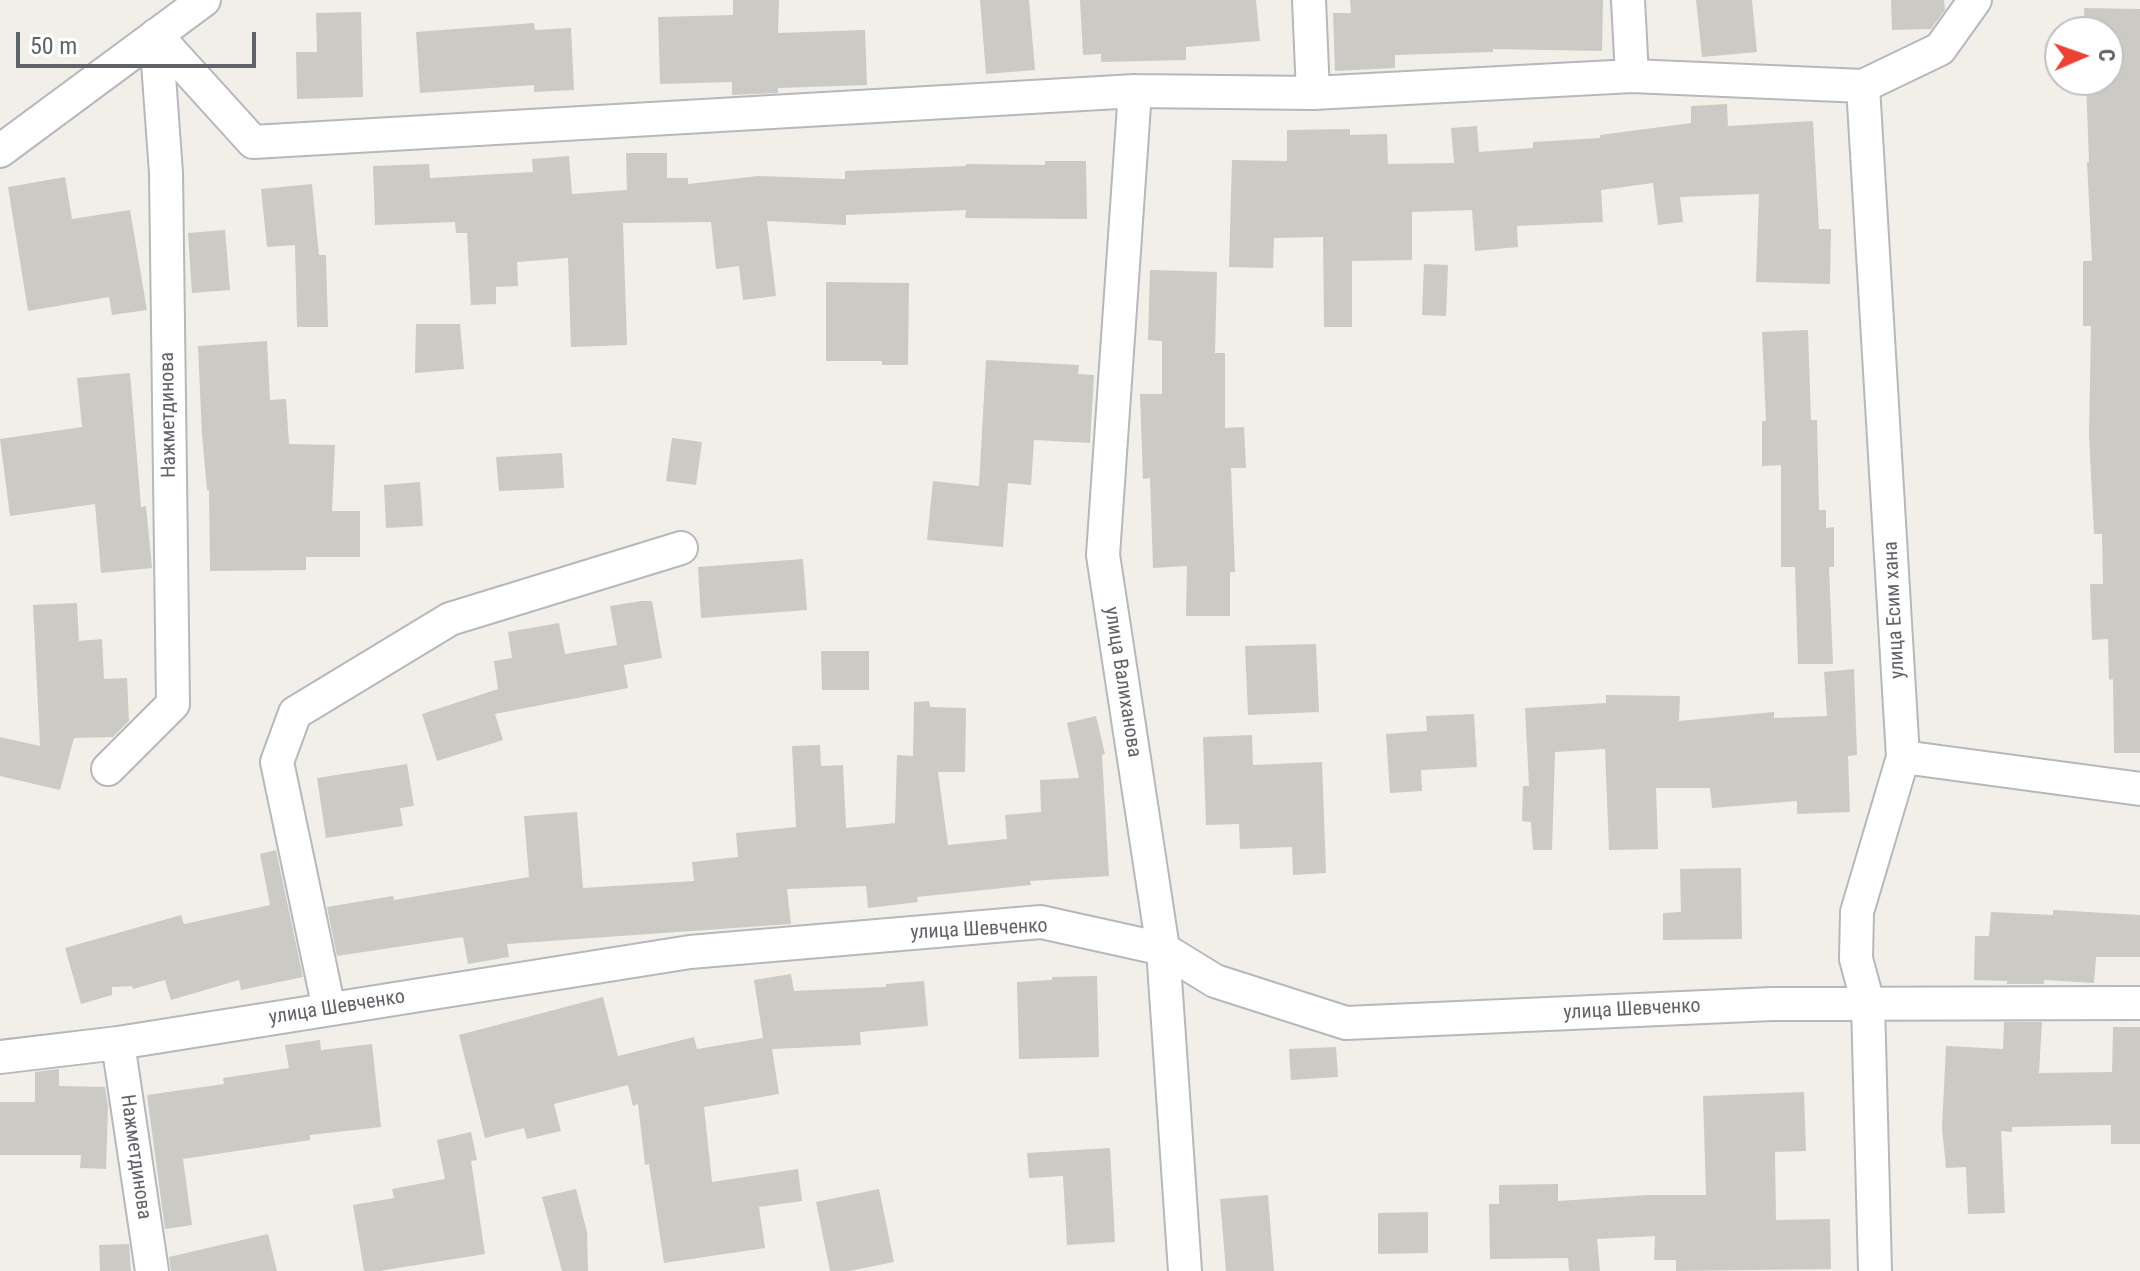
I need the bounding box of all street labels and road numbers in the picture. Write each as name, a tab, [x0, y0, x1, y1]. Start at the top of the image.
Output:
street label: Нажметдинова	[156, 352, 182, 478]
street label: улица Есим хана	[1879, 541, 1911, 679]
street label: улица Валиханова	[1098, 605, 1146, 759]
street label: улица Шевченко	[910, 914, 1048, 946]
street label: улица Шевченко	[267, 985, 407, 1031]
street label: улица Шевченко	[1563, 994, 1701, 1026]
street label: Нажметдинова	[114, 1093, 156, 1221]

